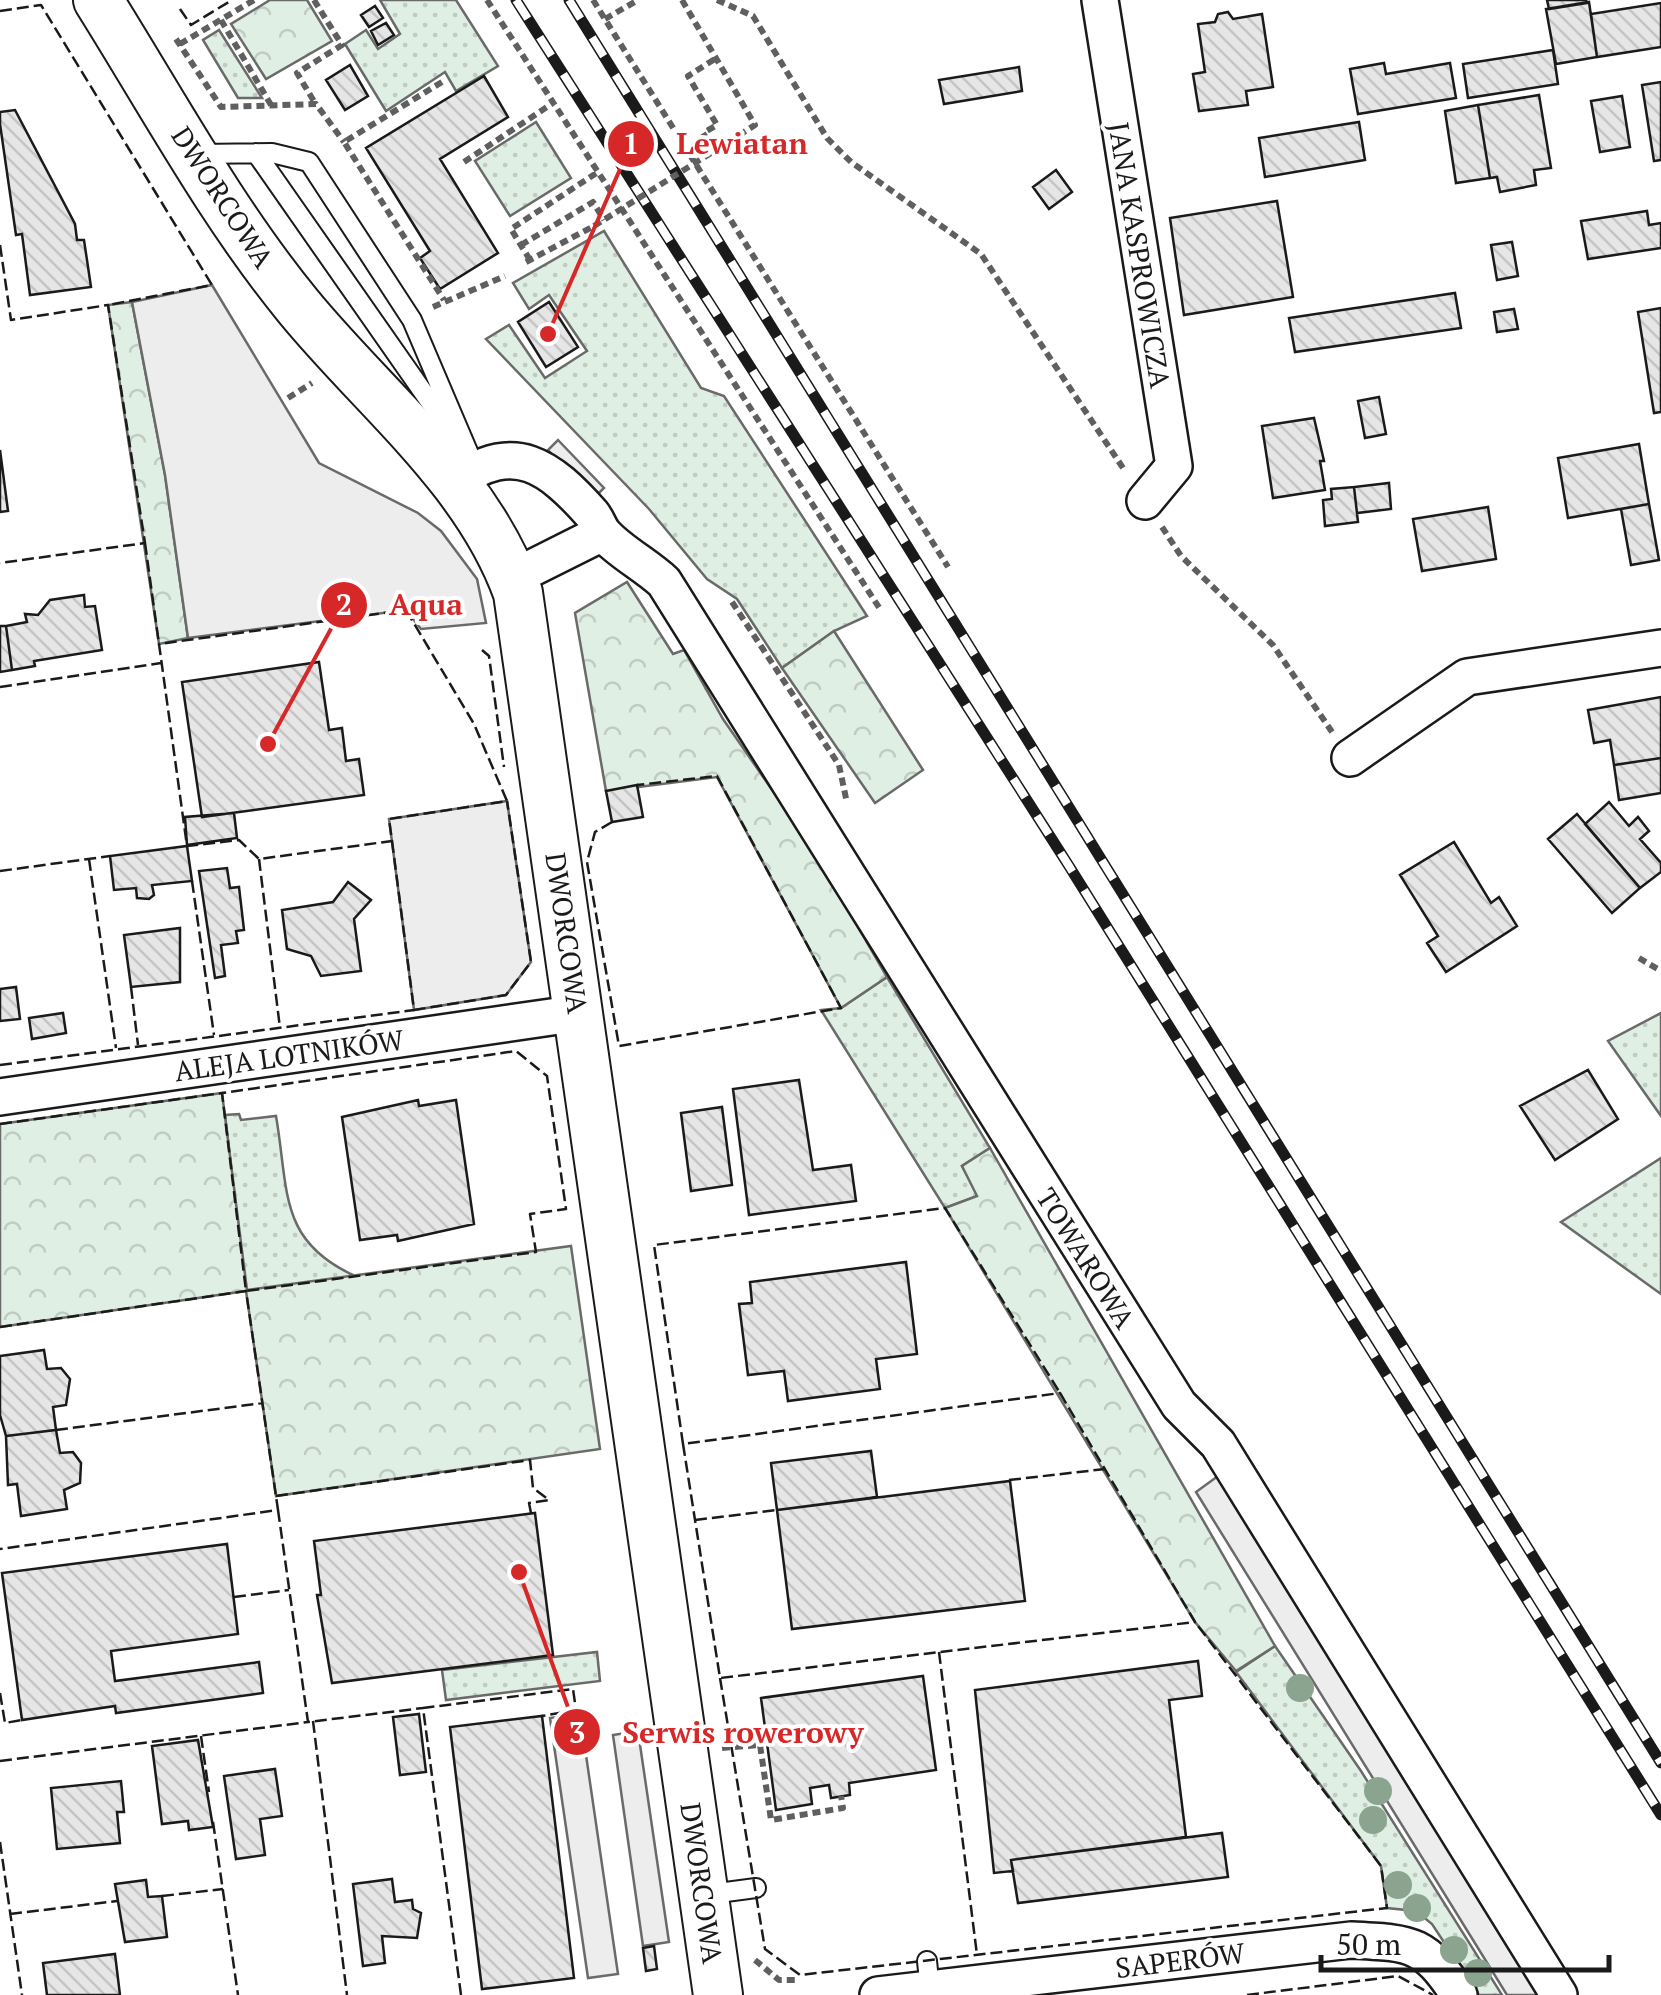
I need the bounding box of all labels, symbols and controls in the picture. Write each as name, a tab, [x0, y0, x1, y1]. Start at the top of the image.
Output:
callout: Lewiatan	[606, 114, 828, 174]
street label: DWORCOWA	[163, 119, 283, 276]
street label: JANA KASPROWICZA	[1101, 119, 1179, 391]
text: 1	[623, 123, 639, 163]
text: Lewiatan	[676, 123, 808, 163]
callout: Aqua	[319, 575, 483, 635]
text: 2	[336, 584, 352, 624]
text: Aqua	[389, 584, 463, 624]
street label: DWORCOWA	[537, 850, 597, 1017]
street label: ALEJA LOTNIKÓW	[172, 1020, 407, 1089]
street label: TOWAROWA	[1028, 1181, 1144, 1336]
callout: Serwis rowerowy	[552, 1702, 883, 1762]
text: 3	[569, 1712, 585, 1752]
text: Serwis rowerowy	[622, 1712, 865, 1752]
street label: DWORCOWA	[672, 1800, 732, 1967]
scale bar	[1321, 1910, 1608, 1972]
text: 50 m	[1336, 1924, 1401, 1964]
street label: SAPERÓW	[1113, 1934, 1248, 1986]

